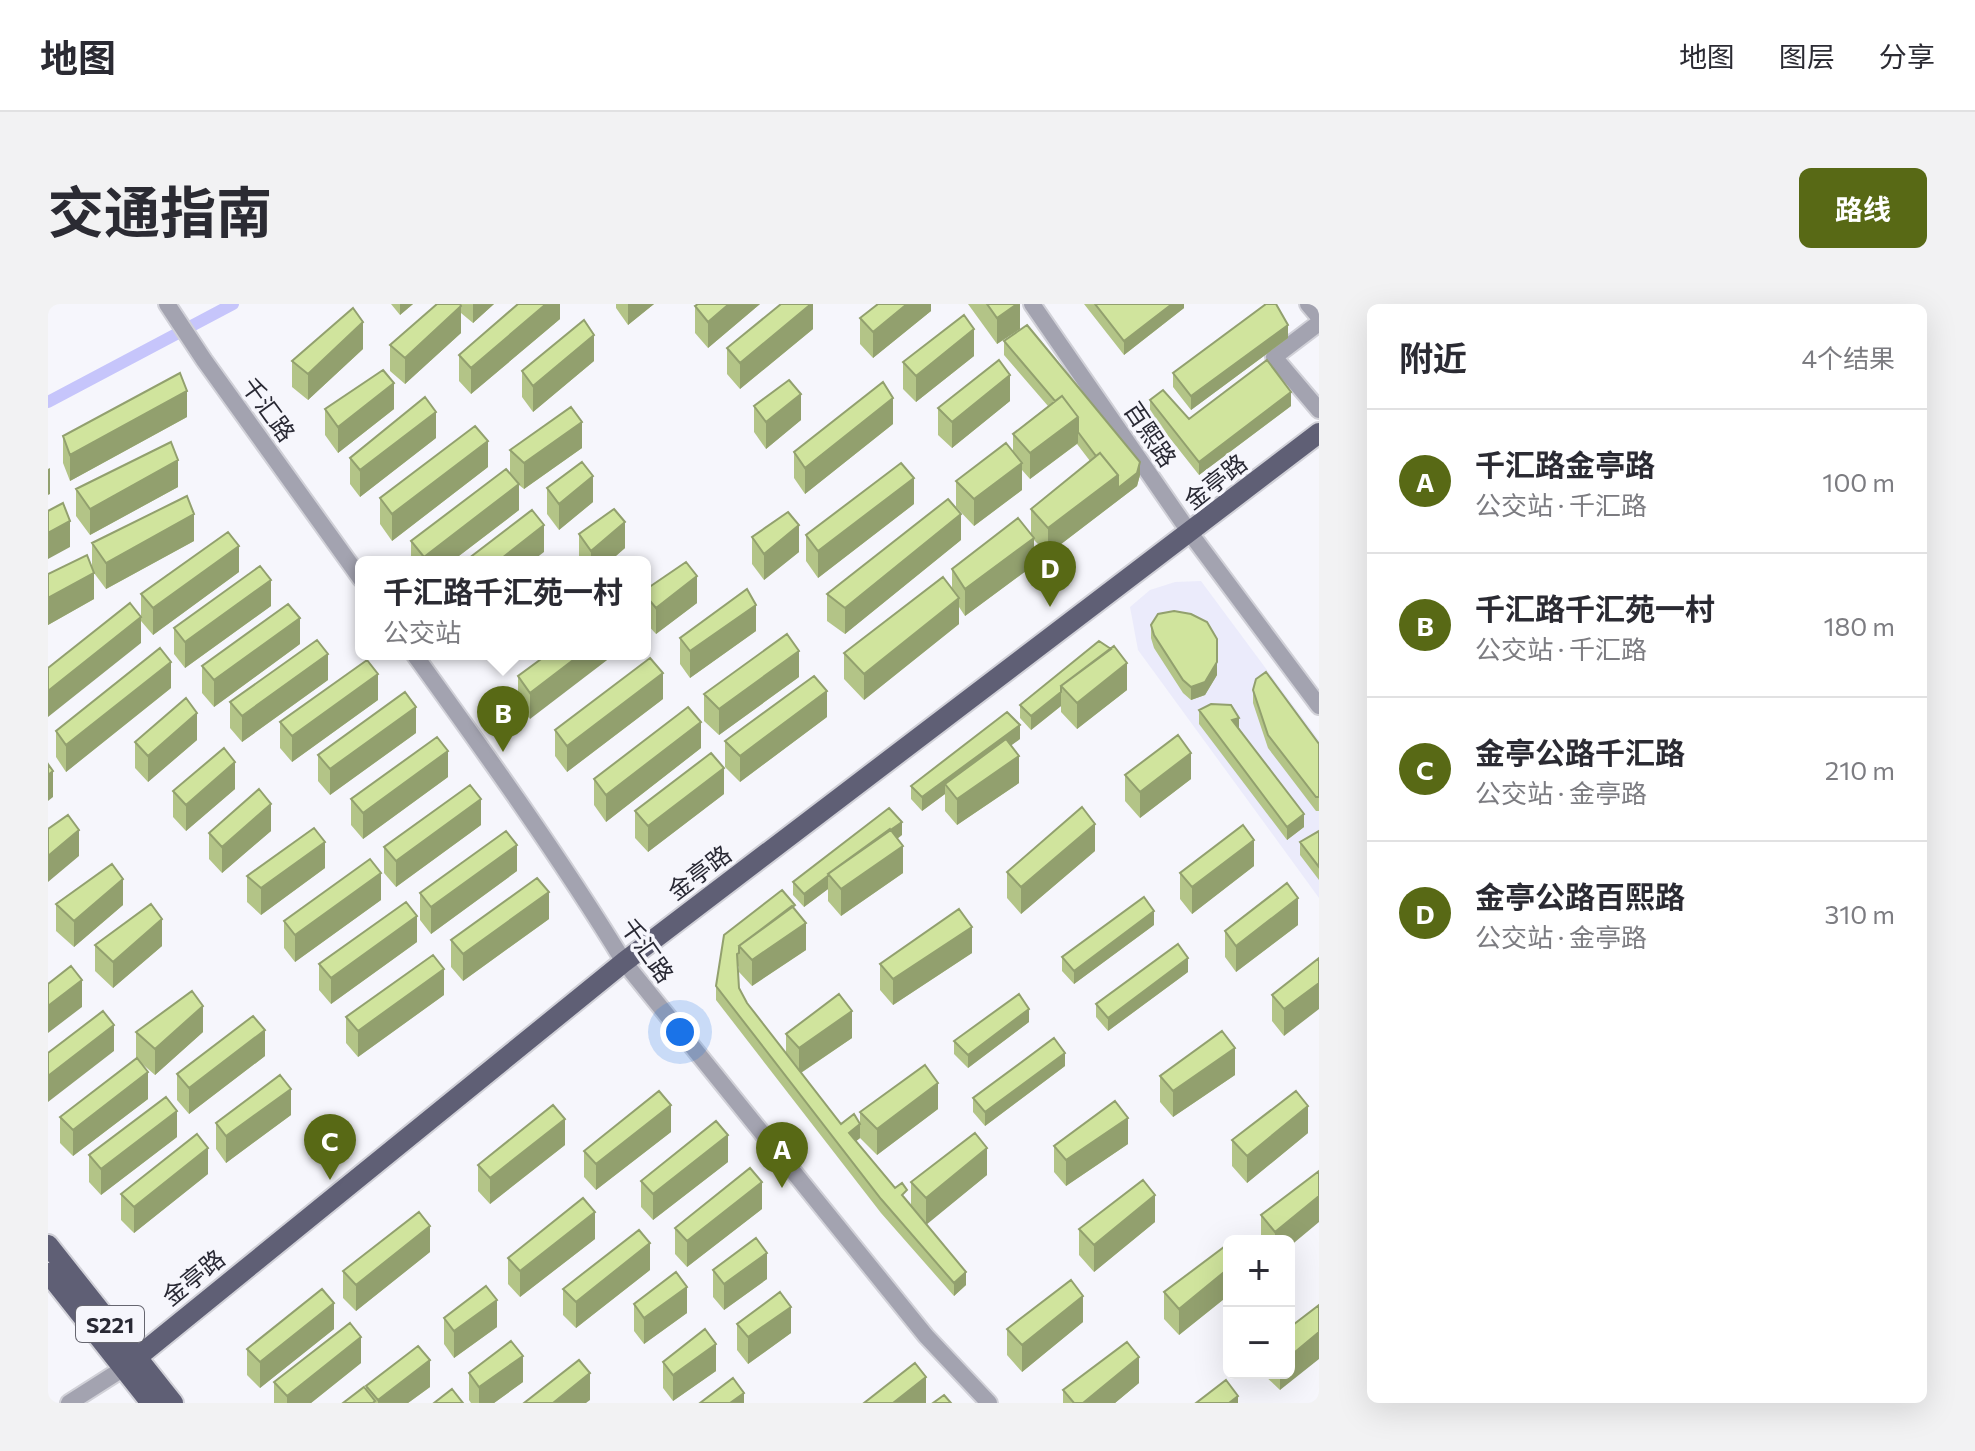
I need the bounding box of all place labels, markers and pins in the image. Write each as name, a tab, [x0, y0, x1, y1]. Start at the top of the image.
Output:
pin: D	[1024, 541, 1076, 607]
pin: B	[477, 686, 529, 752]
pin: C	[304, 1114, 356, 1180]
pin: A	[756, 1122, 808, 1188]

